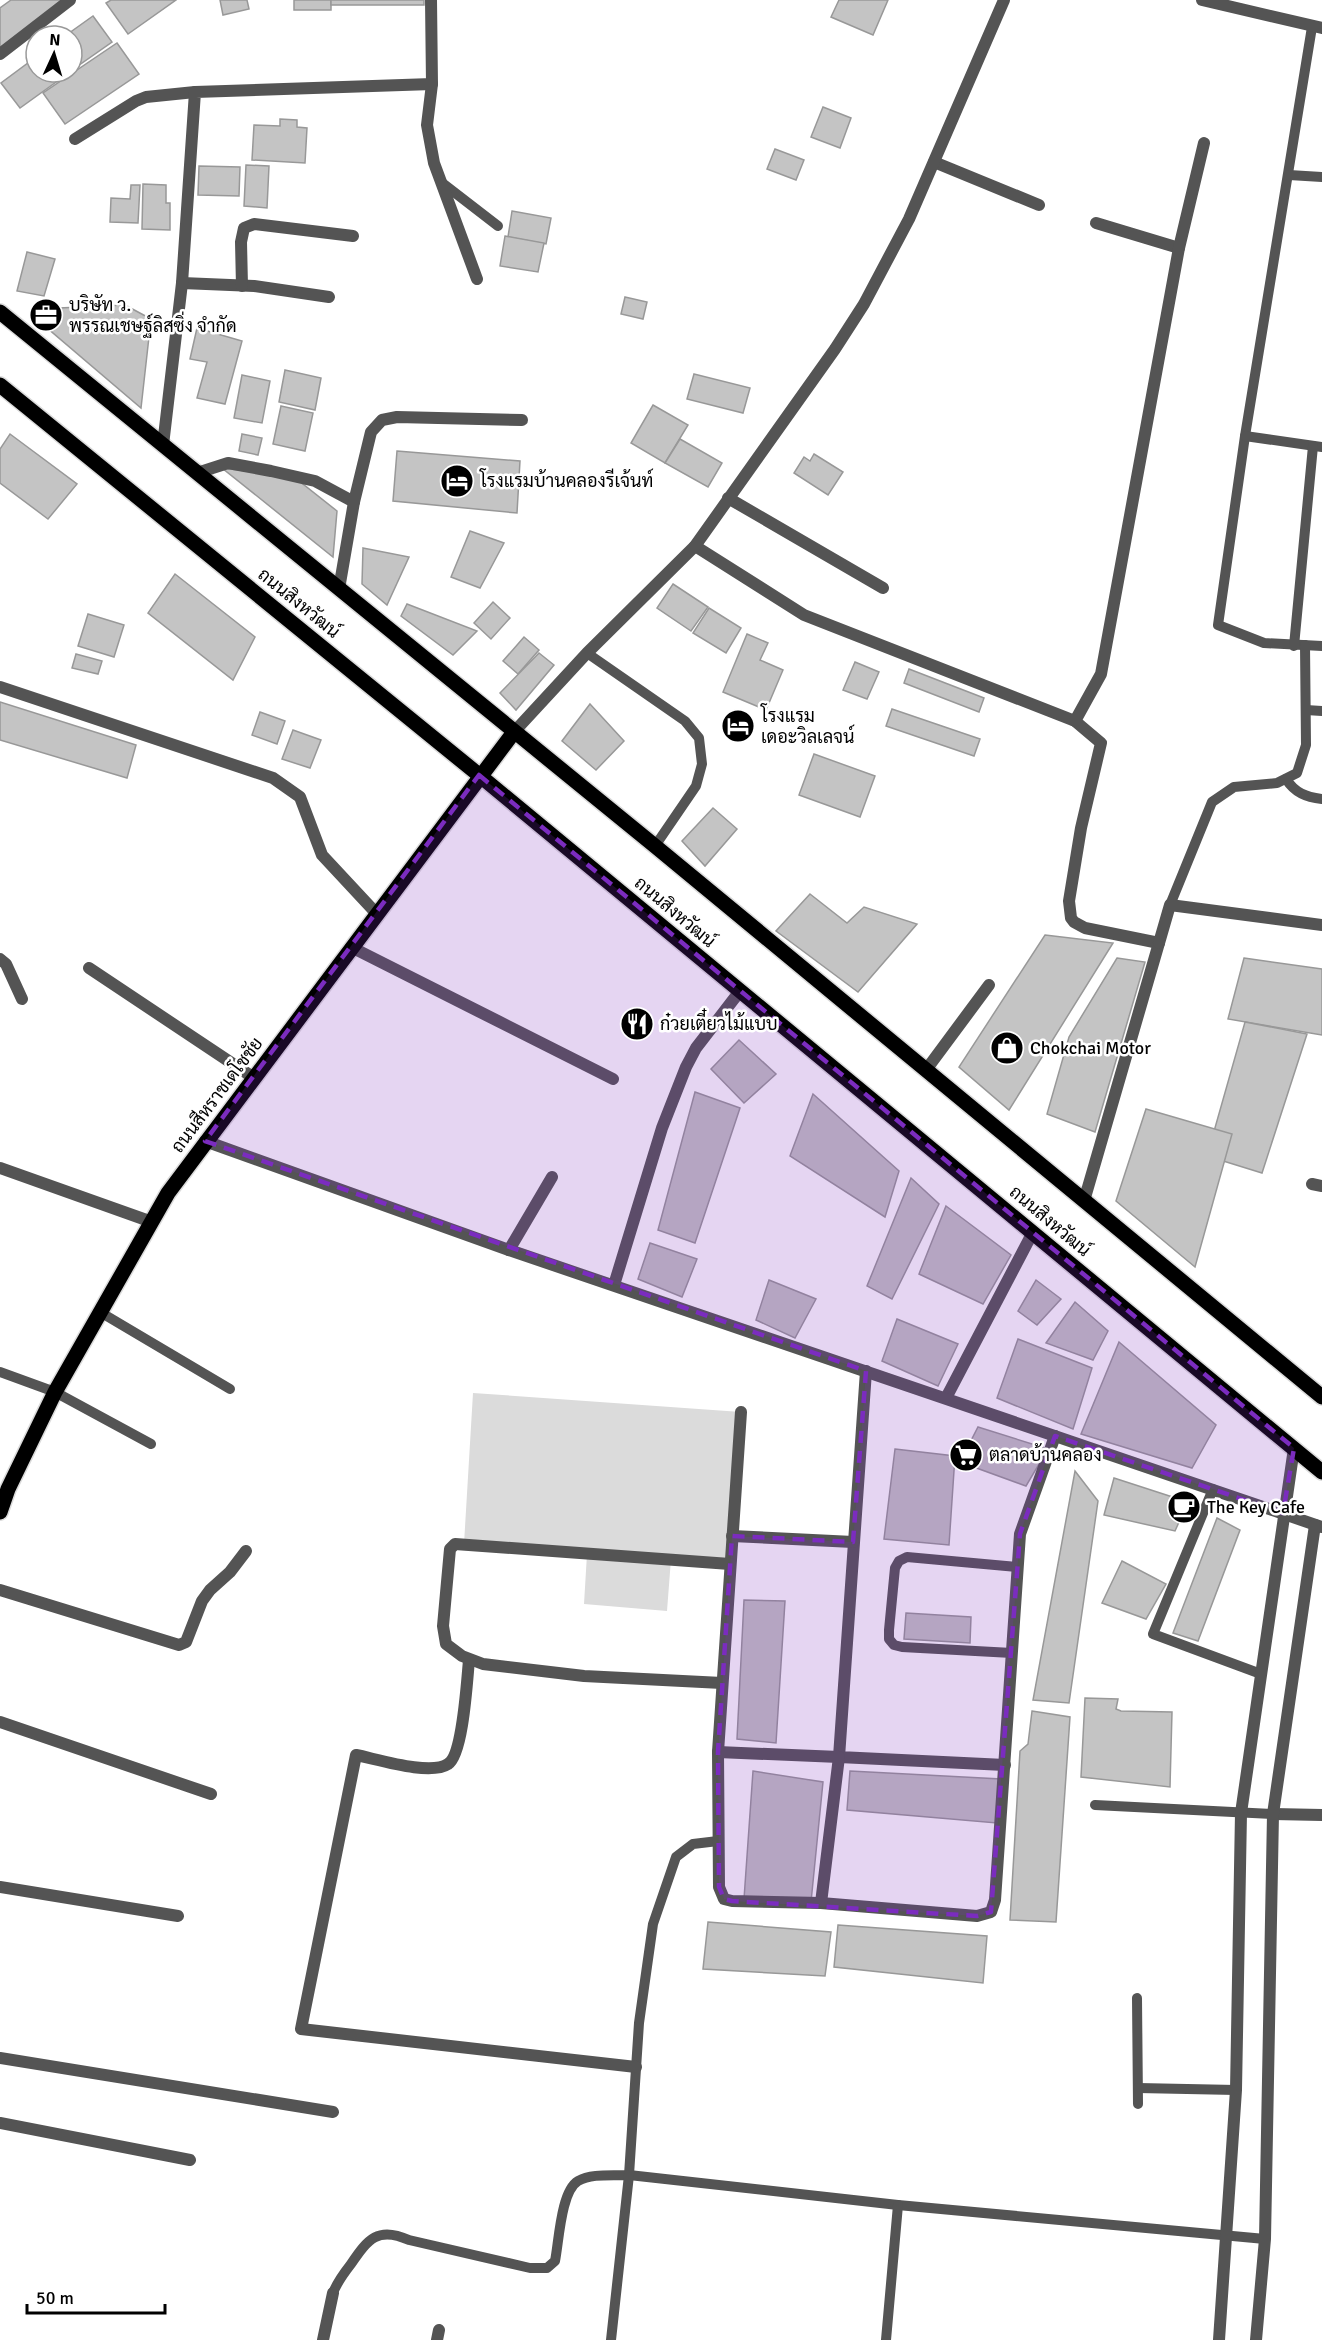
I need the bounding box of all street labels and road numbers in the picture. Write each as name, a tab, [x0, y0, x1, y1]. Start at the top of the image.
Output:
street label: ถนนสิงหวัฒน์	[254, 562, 346, 643]
street label: ถนนสิงหวัฒน์	[630, 870, 721, 952]
street label: ถนนสีหราชเดโชชัย	[165, 1032, 268, 1157]
street label: ถนนสิงหวัฒน์	[1005, 1179, 1096, 1261]

